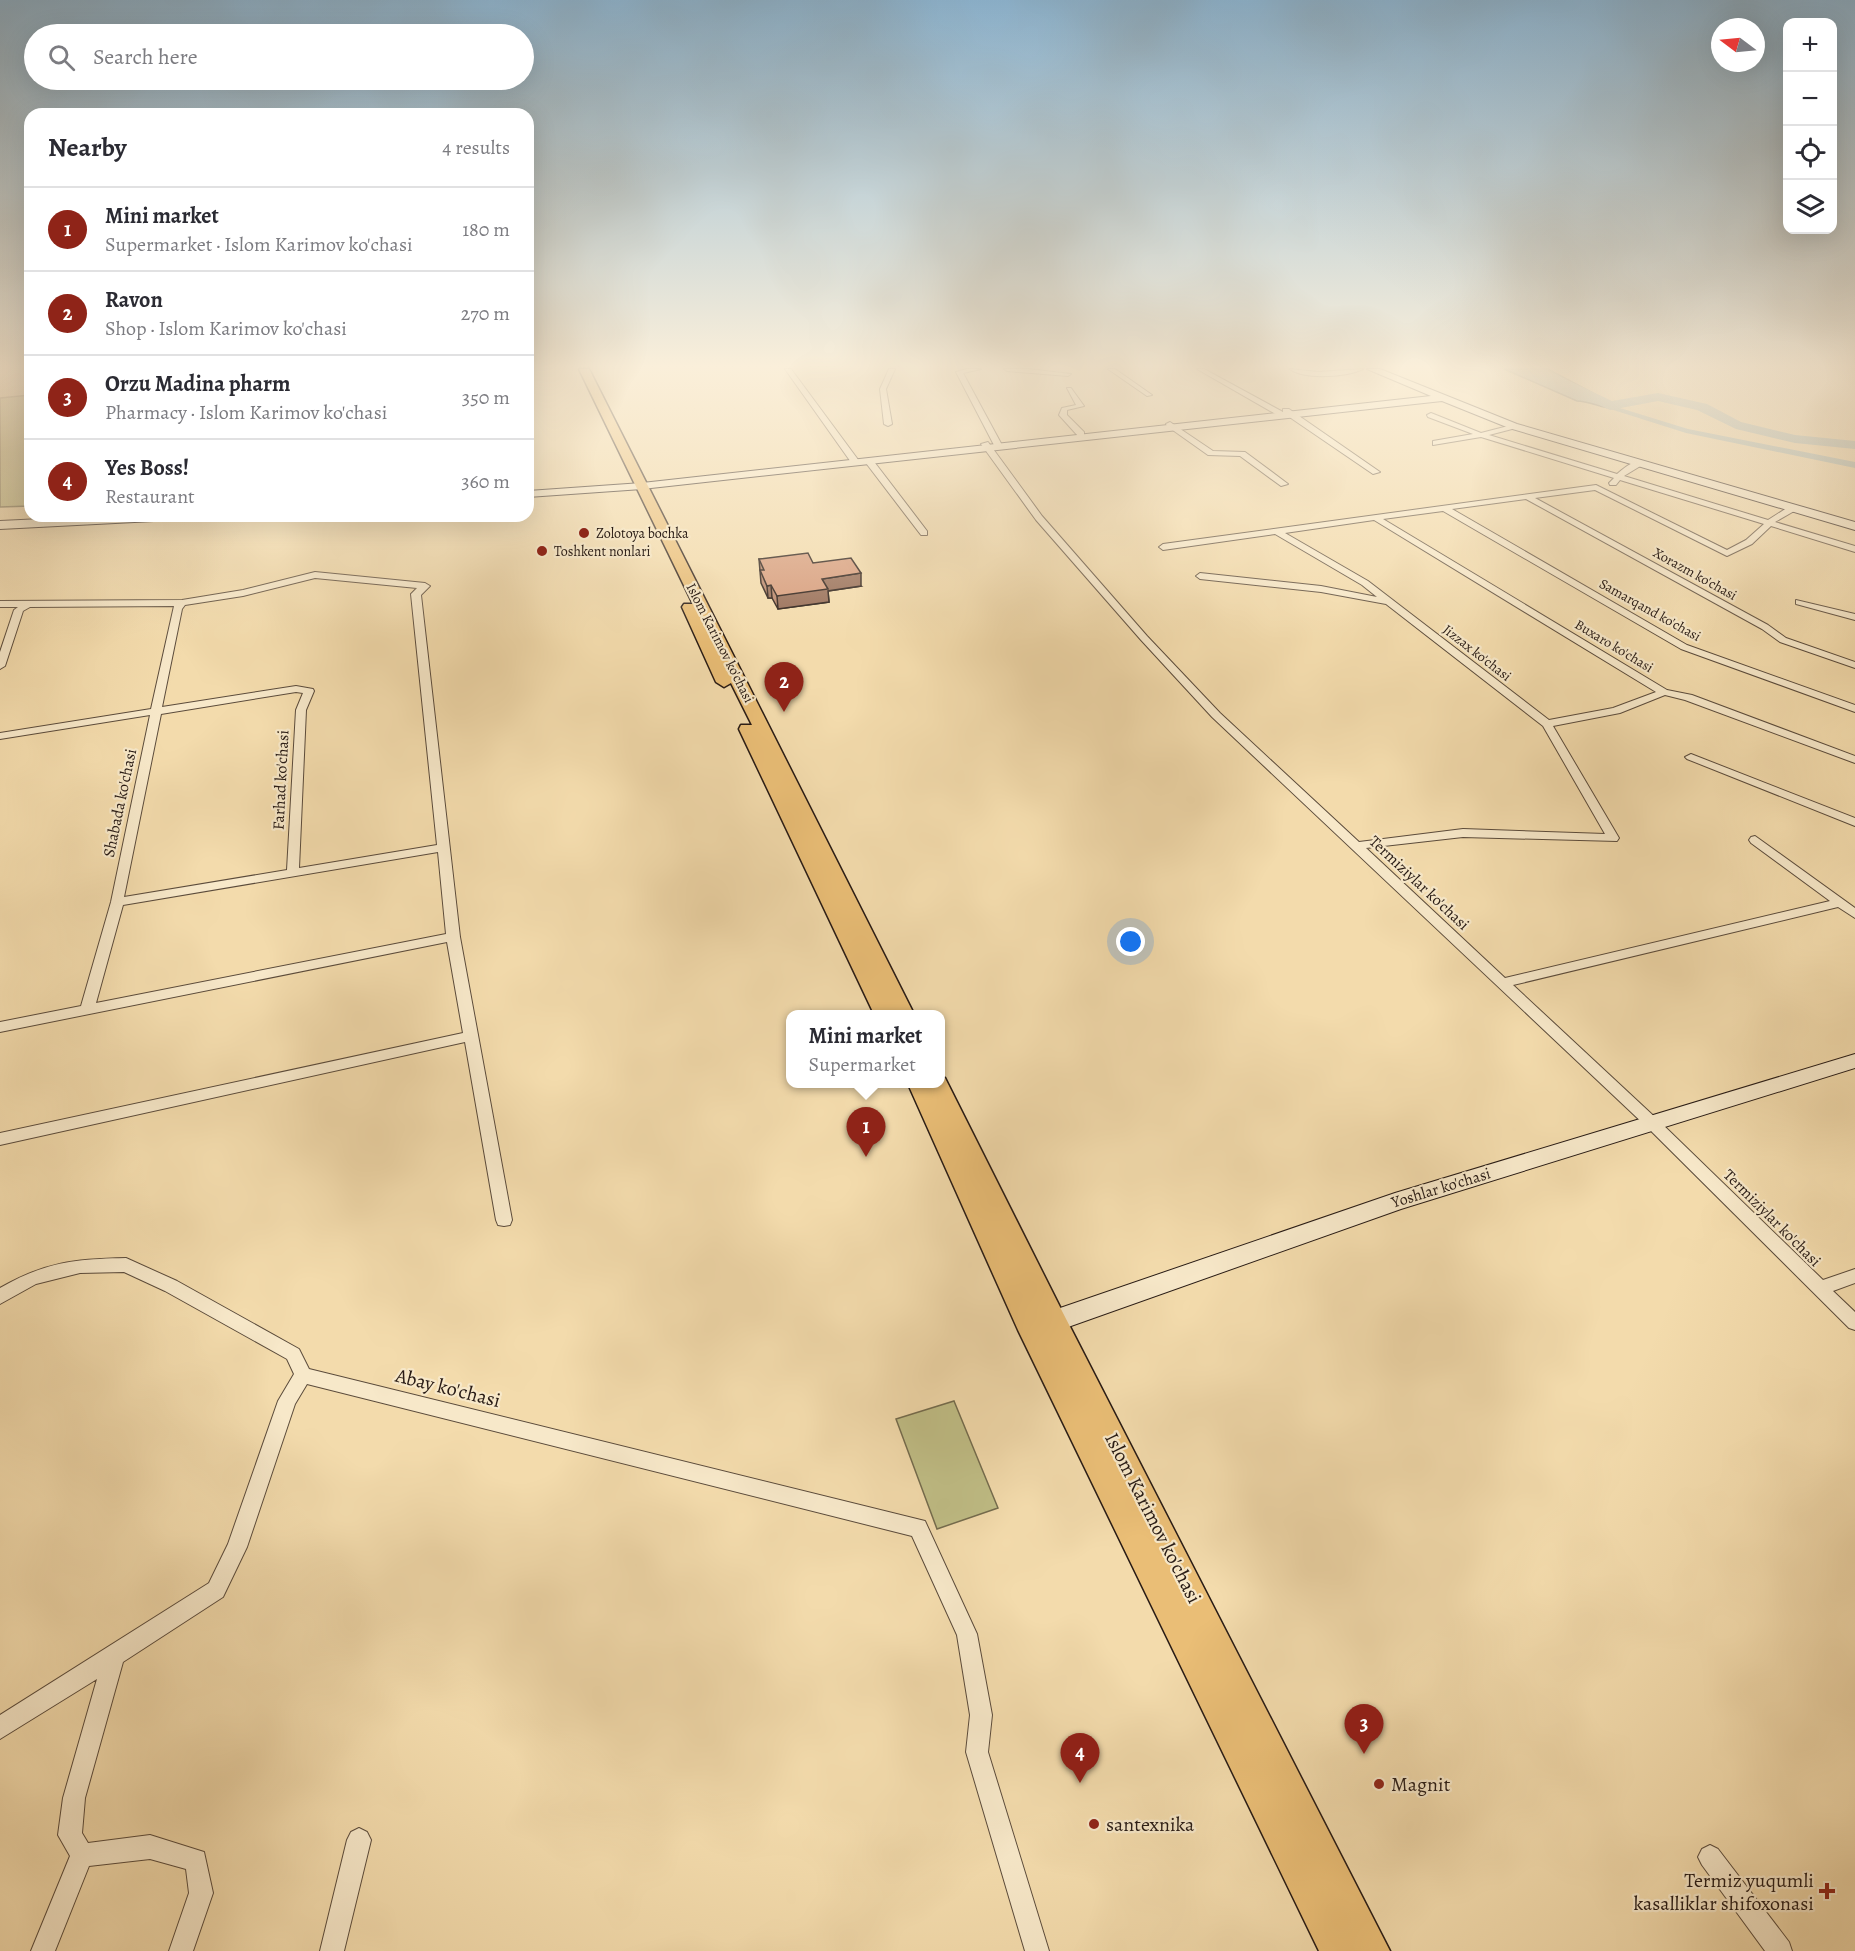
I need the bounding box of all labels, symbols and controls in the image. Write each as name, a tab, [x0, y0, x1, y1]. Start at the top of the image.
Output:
north arrow	[1711, 18, 1765, 72]
map controls	[1783, 18, 1837, 234]
button: +	[1783, 18, 1837, 72]
search box	[24, 24, 534, 90]
icon: search	[45, 41, 78, 74]
text: Search here	[93, 42, 198, 72]
button: −	[1783, 72, 1837, 126]
button: locate	[1783, 126, 1837, 180]
text: Nearby	[48, 130, 127, 165]
text: 4 results	[442, 134, 510, 161]
button: layers	[1783, 180, 1837, 234]
text: Mini market	[105, 201, 219, 231]
text: 1	[64, 216, 71, 243]
text: 180 m	[462, 216, 510, 243]
text: Supermarket · Islom Karimov ko'chasi	[105, 231, 413, 258]
text: Ravon	[105, 285, 163, 315]
text: 2	[63, 300, 72, 327]
text: 270 m	[461, 300, 510, 327]
text: Shop · Islom Karimov ko'chasi	[105, 315, 347, 342]
text: Orzu Madina pharm	[105, 369, 291, 399]
text: 3	[63, 384, 72, 411]
text: 350 m	[462, 384, 510, 411]
text: Pharmacy · Islom Karimov ko'chasi	[105, 399, 387, 426]
text: Yes Boss!	[105, 453, 189, 483]
text: 4	[63, 468, 72, 495]
text: 360 m	[461, 468, 510, 495]
text: Restaurant	[105, 483, 195, 510]
place label: Zolotoya bochka	[596, 524, 689, 543]
marker: Zolotoya bochka	[577, 526, 591, 540]
place label: Toshkent nonlari	[554, 542, 651, 561]
street label: Xorazm ko'chasi	[1650, 543, 1740, 605]
marker: Toshkent nonlari	[535, 544, 549, 558]
street label: Samarqand ko'chasi	[1596, 574, 1704, 646]
street label: Islom Karimov ko'chasi	[682, 580, 758, 706]
street label: Buxaro ko'chasi	[1571, 615, 1657, 677]
street label: Jizzax ko'chasi	[1439, 620, 1515, 686]
pin: 2	[764, 662, 804, 712]
street label: Farhad ko'chasi	[267, 729, 295, 831]
street label: Shabada ko'chasi	[98, 747, 142, 859]
street label: Termiziylar ko'chasi	[1364, 831, 1474, 935]
your location	[1116, 927, 1145, 956]
popup	[786, 1010, 945, 1088]
text: Mini market	[809, 1021, 922, 1051]
text: Supermarket	[809, 1051, 916, 1078]
pin: 1	[846, 1108, 886, 1157]
street label: Yoshlar ko'chasi	[1388, 1162, 1493, 1214]
street label: Termiziylar ko'chasi	[1718, 1164, 1826, 1272]
street label: Abay ko'chasi	[392, 1362, 503, 1414]
street label: Islom Karimov ko'chasi	[1098, 1428, 1208, 1608]
pin: 3	[1344, 1704, 1384, 1754]
pin: 4	[1060, 1734, 1100, 1783]
place label: Magnit	[1391, 1771, 1451, 1798]
marker: Magnit	[1372, 1777, 1386, 1791]
place label: santexnika	[1106, 1811, 1195, 1838]
marker: santexnika	[1087, 1817, 1101, 1831]
place label: Termiz yuqumli kasalliklar shifoxonasi	[1633, 1867, 1814, 1917]
marker: Termiz yuqumli kasalliklar shifoxonasi	[1818, 1882, 1836, 1900]

